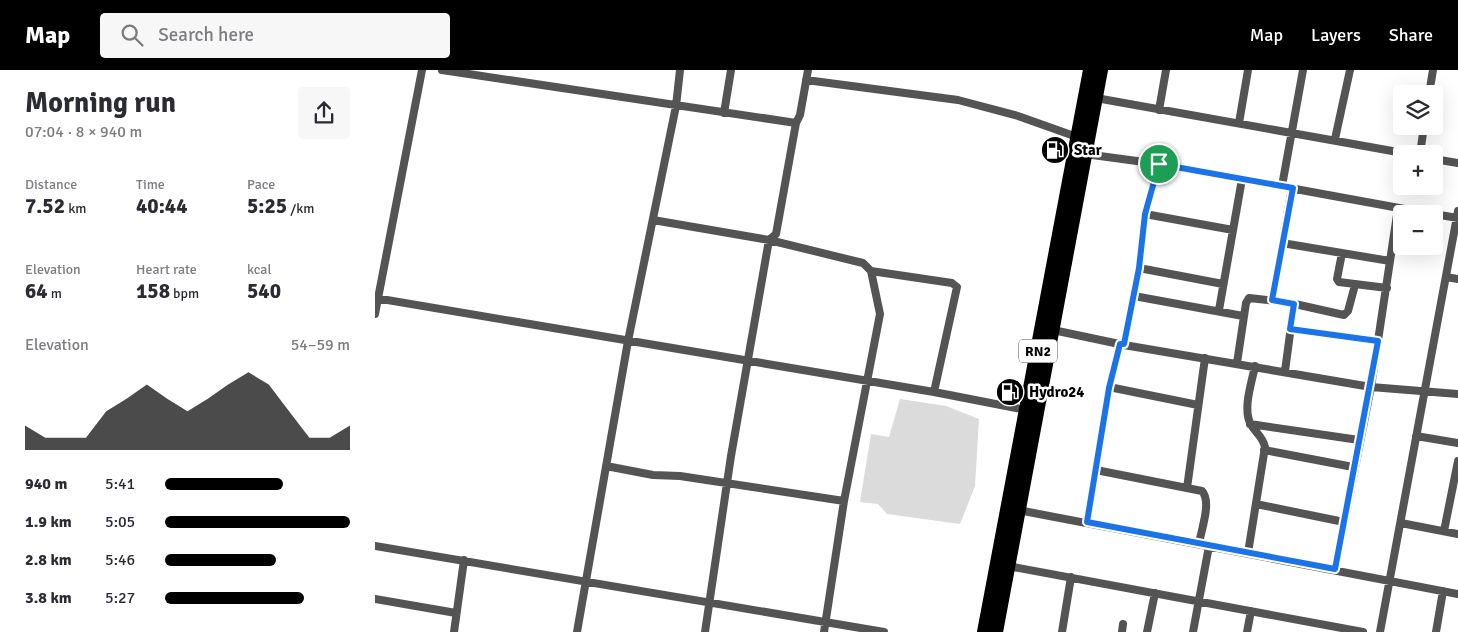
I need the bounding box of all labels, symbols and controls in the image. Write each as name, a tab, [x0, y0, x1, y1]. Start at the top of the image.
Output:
search box	[100, 13, 450, 58]
text: Map	[25, 20, 70, 50]
icon: search	[118, 21, 146, 49]
text: Search here	[158, 23, 254, 47]
text: Map	[1250, 24, 1283, 46]
text: Layers	[1311, 24, 1361, 46]
text: Share	[1389, 24, 1433, 46]
map controls	[1393, 85, 1443, 255]
button: layers	[1393, 85, 1443, 135]
text: Morning run	[25, 86, 176, 120]
button: share	[298, 87, 350, 139]
text: 07:04 · 8 × 940 m	[25, 122, 142, 142]
fuel station icon: Star	[1040, 135, 1070, 165]
place label: Star	[1074, 141, 1102, 159]
pin	[1138, 143, 1180, 185]
button: +	[1393, 145, 1443, 195]
icon: arrive	[1145, 150, 1173, 178]
text: Distance	[25, 176, 77, 193]
text: Time	[136, 176, 165, 193]
text: Pace	[247, 176, 275, 193]
text: 7.52	[25, 193, 65, 219]
text: 40:44	[136, 193, 188, 219]
text: 5:25	[247, 193, 287, 219]
text: km	[65, 200, 86, 217]
text: /km	[287, 200, 314, 217]
button: −	[1393, 205, 1443, 255]
text: Elevation	[25, 261, 81, 278]
text: Heart rate	[136, 261, 197, 278]
text: kcal	[247, 261, 272, 278]
text: 64	[25, 278, 48, 304]
text: 158	[136, 278, 170, 304]
text: 540	[247, 278, 281, 304]
text: m	[48, 285, 62, 302]
text: bpm	[170, 285, 199, 302]
text: Elevation	[25, 335, 89, 355]
text: 54–59 m	[291, 335, 350, 355]
road number: RN2	[1019, 340, 1057, 362]
fuel station icon: Hydro24	[995, 377, 1025, 407]
place label: Hydro24	[1029, 383, 1084, 401]
text: 940 m	[25, 474, 67, 494]
text: 5:41	[105, 474, 135, 494]
text: 1.9 km	[25, 512, 72, 532]
text: 5:05	[105, 512, 135, 532]
text: 2.8 km	[25, 550, 72, 570]
text: 5:46	[105, 550, 135, 570]
text: 3.8 km	[25, 588, 72, 608]
text: 5:27	[105, 588, 135, 608]

